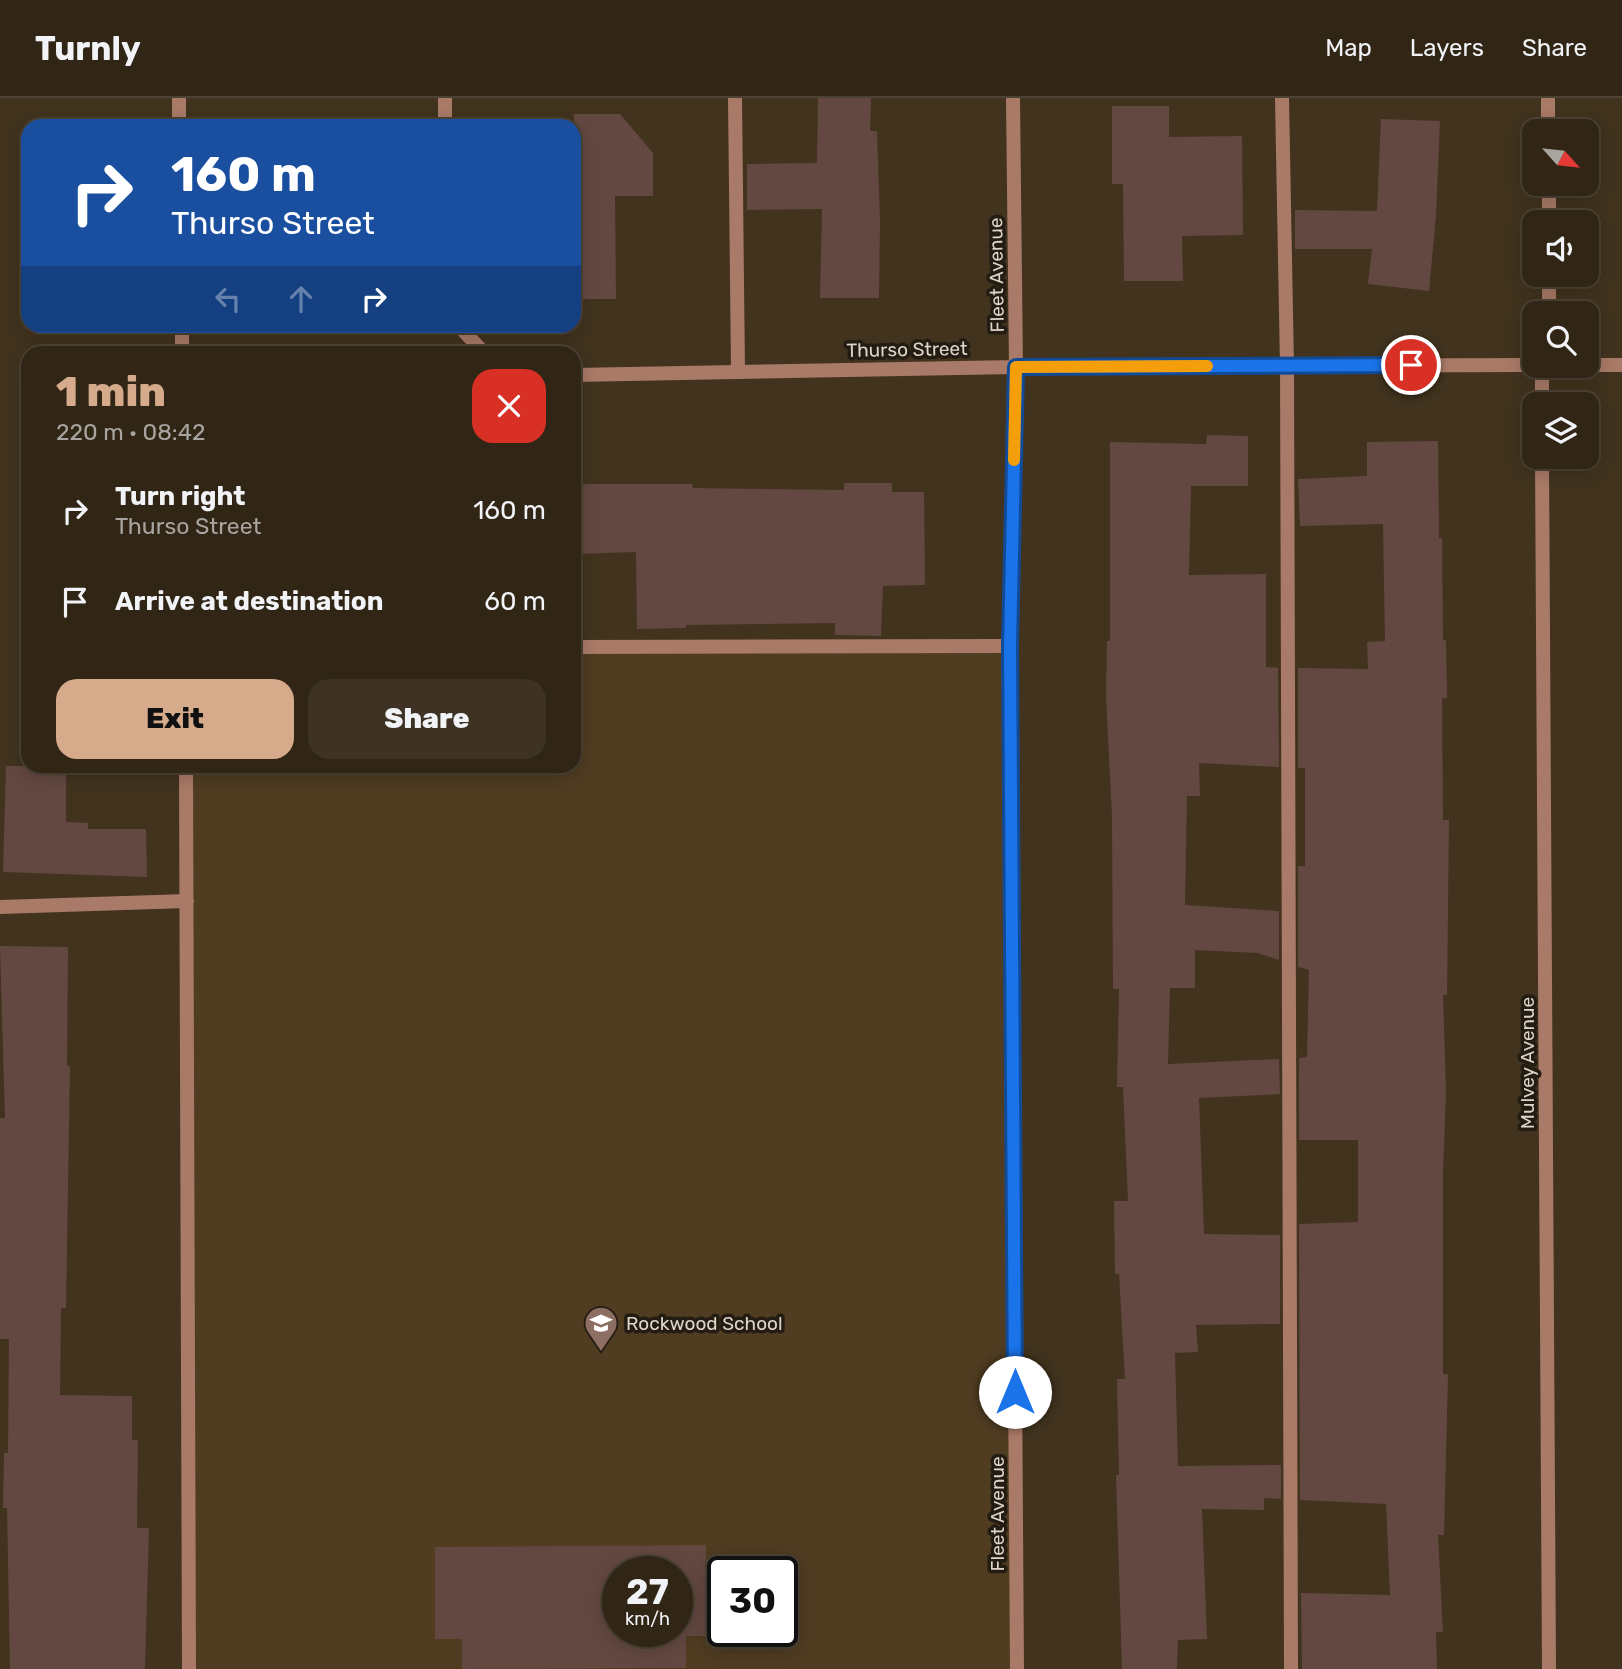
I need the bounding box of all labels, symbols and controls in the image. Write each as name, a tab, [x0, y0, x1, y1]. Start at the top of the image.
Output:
text: Turnly	[35, 29, 141, 68]
text: Map	[1325, 34, 1372, 62]
text: Layers	[1410, 34, 1484, 62]
text: Share	[1522, 34, 1587, 62]
north arrow	[1522, 119, 1600, 196]
map controls	[1522, 119, 1599, 469]
text: 160 m	[171, 145, 316, 203]
icon: right	[56, 147, 147, 238]
text: Thurso Street	[171, 204, 375, 242]
button: sound	[1522, 210, 1599, 287]
street label: Fleet Avenue	[984, 217, 1009, 333]
icon: left	[209, 280, 247, 318]
icon: ahead	[282, 280, 320, 318]
icon: right	[355, 280, 393, 318]
button: search	[1522, 301, 1599, 378]
pin	[1381, 335, 1441, 395]
street label: Thurso Street	[846, 337, 968, 362]
icon: arrive	[1392, 346, 1430, 384]
text: 1 min	[56, 367, 166, 417]
button: close	[472, 369, 546, 443]
button: layers	[1522, 392, 1599, 469]
text: 220 m · 08:42	[56, 418, 205, 446]
text: Turn right	[115, 481, 245, 512]
icon: right	[56, 492, 94, 530]
text: 160 m	[473, 495, 546, 526]
text: Thurso Street	[115, 512, 262, 540]
icon: arrive	[56, 583, 94, 621]
text: Arrive at destination	[115, 586, 383, 617]
text: 60 m	[484, 586, 546, 617]
button: Exit	[56, 679, 294, 759]
button: Share	[308, 679, 546, 759]
street label: Mulvey Avenue	[1516, 997, 1539, 1129]
school or university icon: Rockwood School	[582, 1304, 620, 1353]
place label: Rockwood School	[626, 1312, 783, 1335]
position arrow	[978, 1355, 1052, 1429]
street label: Fleet Avenue	[986, 1456, 1009, 1572]
speed limit sign: 30	[707, 1556, 798, 1647]
text: 27	[626, 1571, 669, 1613]
text: km/h	[625, 1608, 670, 1630]

